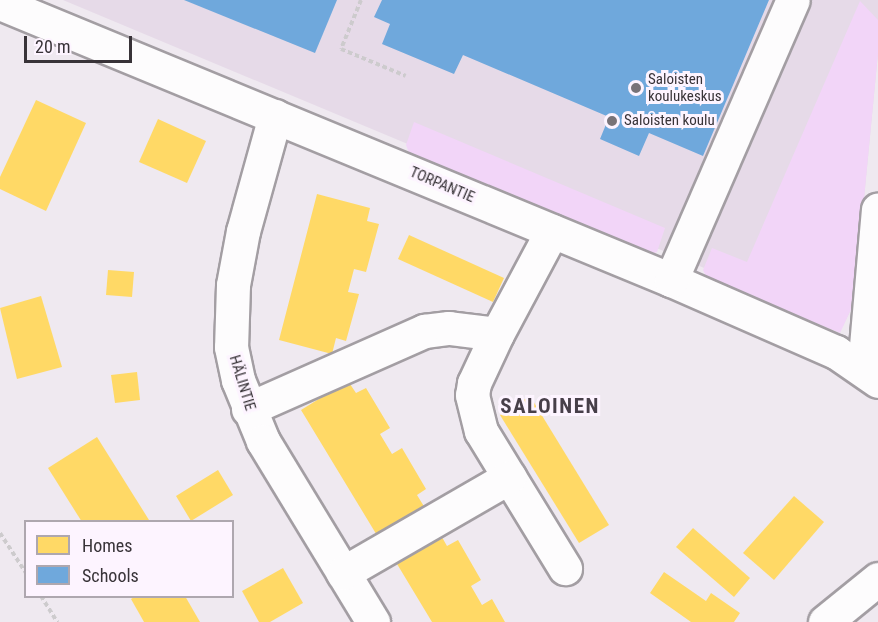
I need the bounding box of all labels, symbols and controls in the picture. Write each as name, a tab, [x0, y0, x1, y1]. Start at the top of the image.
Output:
scale bar	[27, 24, 135, 62]
text: 20 m	[35, 36, 70, 57]
place label: Saloisten koulukeskus	[648, 70, 722, 105]
marker: Saloisten koulukeskus	[629, 81, 643, 95]
place label: Saloisten koulu	[624, 112, 715, 130]
marker: Saloisten koulu	[605, 114, 619, 128]
street label: TORPANTIE	[407, 163, 477, 207]
street label: HÄLINTIE	[225, 353, 259, 413]
district label: SALOINEN	[500, 393, 600, 419]
legend	[24, 520, 234, 598]
text: Homes	[82, 535, 132, 556]
text: Schools	[82, 565, 139, 586]

